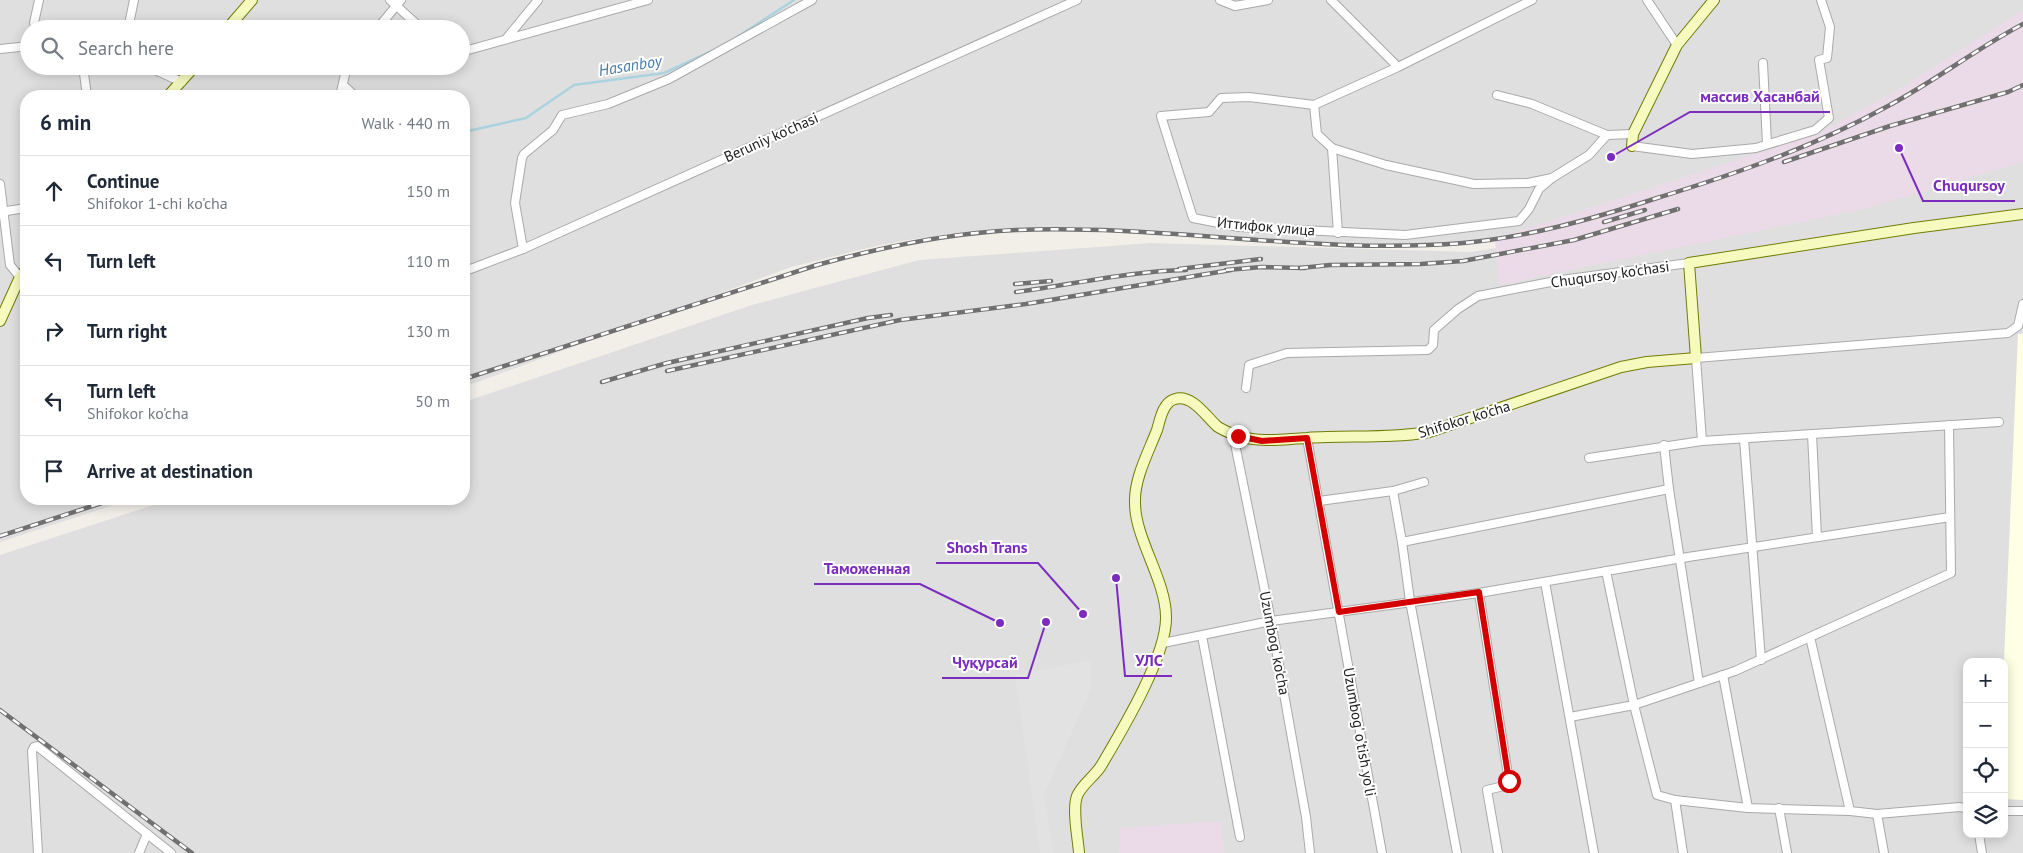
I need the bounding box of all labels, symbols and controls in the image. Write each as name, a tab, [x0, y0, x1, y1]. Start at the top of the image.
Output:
search box	[20, 20, 470, 75]
icon: search	[38, 34, 66, 62]
text: Search here	[78, 36, 174, 60]
water label: Hasanboy	[597, 50, 664, 80]
callout: массив Хасанбай	[1690, 81, 1830, 112]
text: массив Хасанбай	[1700, 86, 1820, 106]
street label: Beruniy ko'chasi	[721, 108, 821, 166]
text: 6 min	[40, 109, 91, 136]
text: Walk · 440 m	[361, 113, 450, 133]
text: Continue	[87, 169, 159, 193]
callout: Chuqursoy	[1923, 170, 2015, 201]
text: Chuqursoy	[1933, 175, 2005, 195]
icon: ahead	[40, 177, 68, 205]
text: 150 m	[407, 181, 450, 201]
text: Shifokor 1-chi ko'cha	[87, 193, 228, 213]
street label: Иттифок улица	[1216, 212, 1316, 240]
icon: left	[40, 247, 68, 275]
text: Turn left	[87, 249, 156, 273]
text: 110 m	[407, 251, 450, 271]
street label: Chuqursoy ko'chasi	[1550, 256, 1670, 292]
icon: right	[40, 317, 68, 345]
text: Turn right	[87, 319, 167, 343]
text: 130 m	[407, 321, 450, 341]
text: Turn left	[87, 379, 156, 403]
icon: left	[40, 387, 68, 415]
text: 50 m	[415, 391, 450, 411]
street label: Shifokor ko'cha	[1416, 396, 1512, 442]
text: Shifokor ko'cha	[87, 403, 189, 423]
route end	[1227, 425, 1250, 448]
icon: arrive	[40, 457, 68, 485]
text: Arrive at destination	[87, 459, 253, 483]
callout: Shosh Trans	[936, 532, 1038, 563]
text: Shosh Trans	[946, 537, 1028, 557]
callout: Таможенная	[814, 553, 920, 584]
text: Таможенная	[824, 558, 910, 578]
street label: Uzumbog' ko'cha	[1256, 589, 1294, 697]
callout: УЛС	[1125, 645, 1172, 676]
callout: Чуқурсай	[942, 647, 1028, 678]
text: УЛС	[1134, 650, 1163, 670]
text: Чуқурсай	[952, 652, 1018, 672]
map controls	[1963, 658, 2008, 838]
button: +	[1963, 658, 2008, 703]
street label: Uzumbog' o'tish yo'li	[1339, 666, 1381, 798]
button: −	[1963, 703, 2008, 748]
button: locate	[1963, 748, 2008, 793]
route start	[1498, 770, 1521, 793]
button: layers	[1963, 793, 2008, 838]

